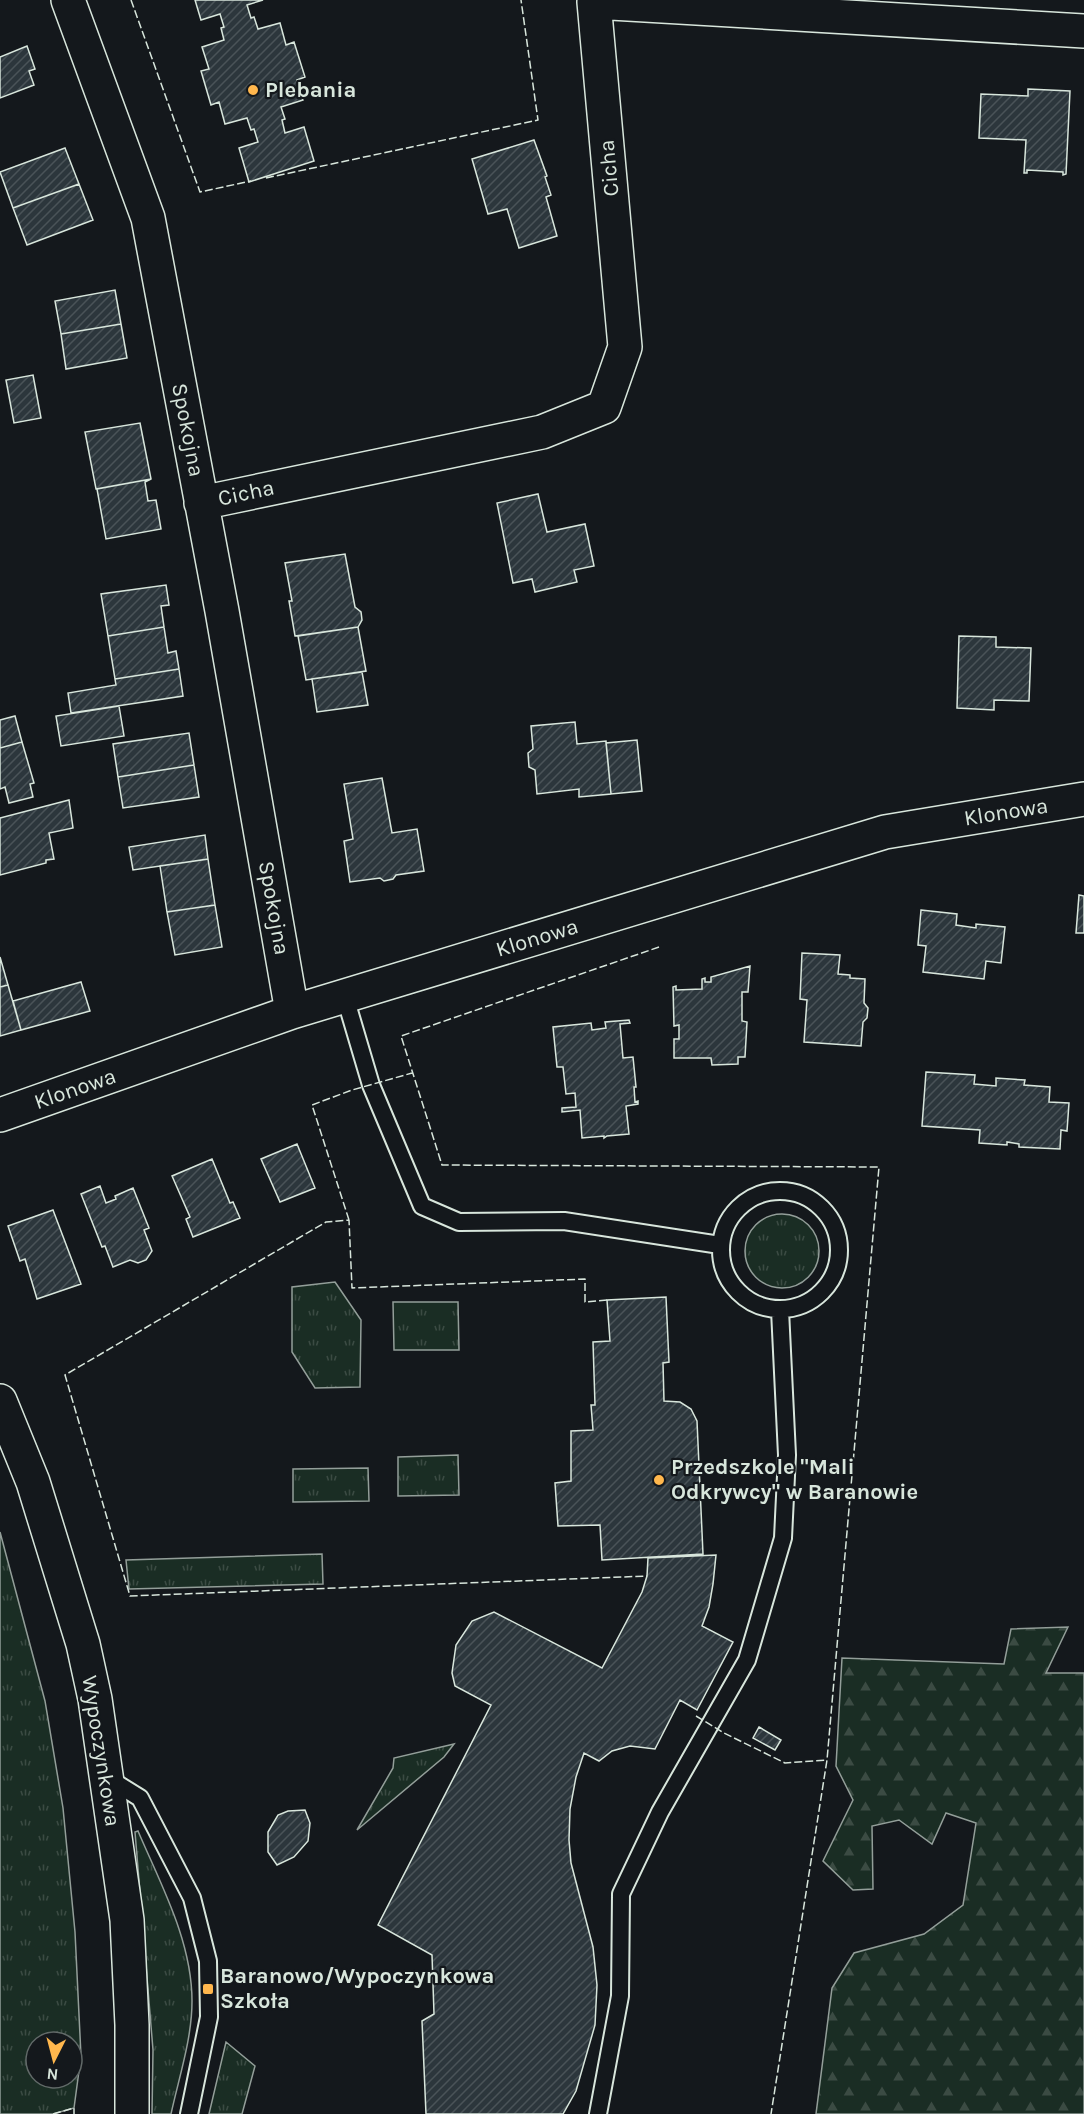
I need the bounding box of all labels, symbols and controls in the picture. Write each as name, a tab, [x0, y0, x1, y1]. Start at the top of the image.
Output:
place label: Plebania	[265, 77, 356, 103]
marker: Plebania	[246, 83, 260, 97]
street label: Cicha	[594, 139, 624, 197]
street label: Spokojna	[166, 381, 210, 479]
street label: Cicha	[216, 474, 276, 512]
street label: Klonowa	[962, 793, 1050, 831]
street label: Spokojna	[253, 859, 295, 957]
street label: Klonowa	[493, 913, 581, 963]
street label: Klonowa	[31, 1063, 119, 1115]
place label: Przedszkole "Mali Odkrywcy" w Baranowie	[671, 1454, 918, 1505]
marker: Przedszkole "Mali Odkrywcy" w Baranowie	[652, 1473, 666, 1487]
street label: Wypoczynkowa	[76, 1674, 126, 1828]
place label: Baranowo/Wypoczynkowa Szkoła	[220, 1963, 494, 2014]
marker: Baranowo/Wypoczynkowa Szkoła	[201, 1982, 215, 1996]
north arrow	[24, 2030, 84, 2090]
text: N	[46, 2064, 59, 2084]

